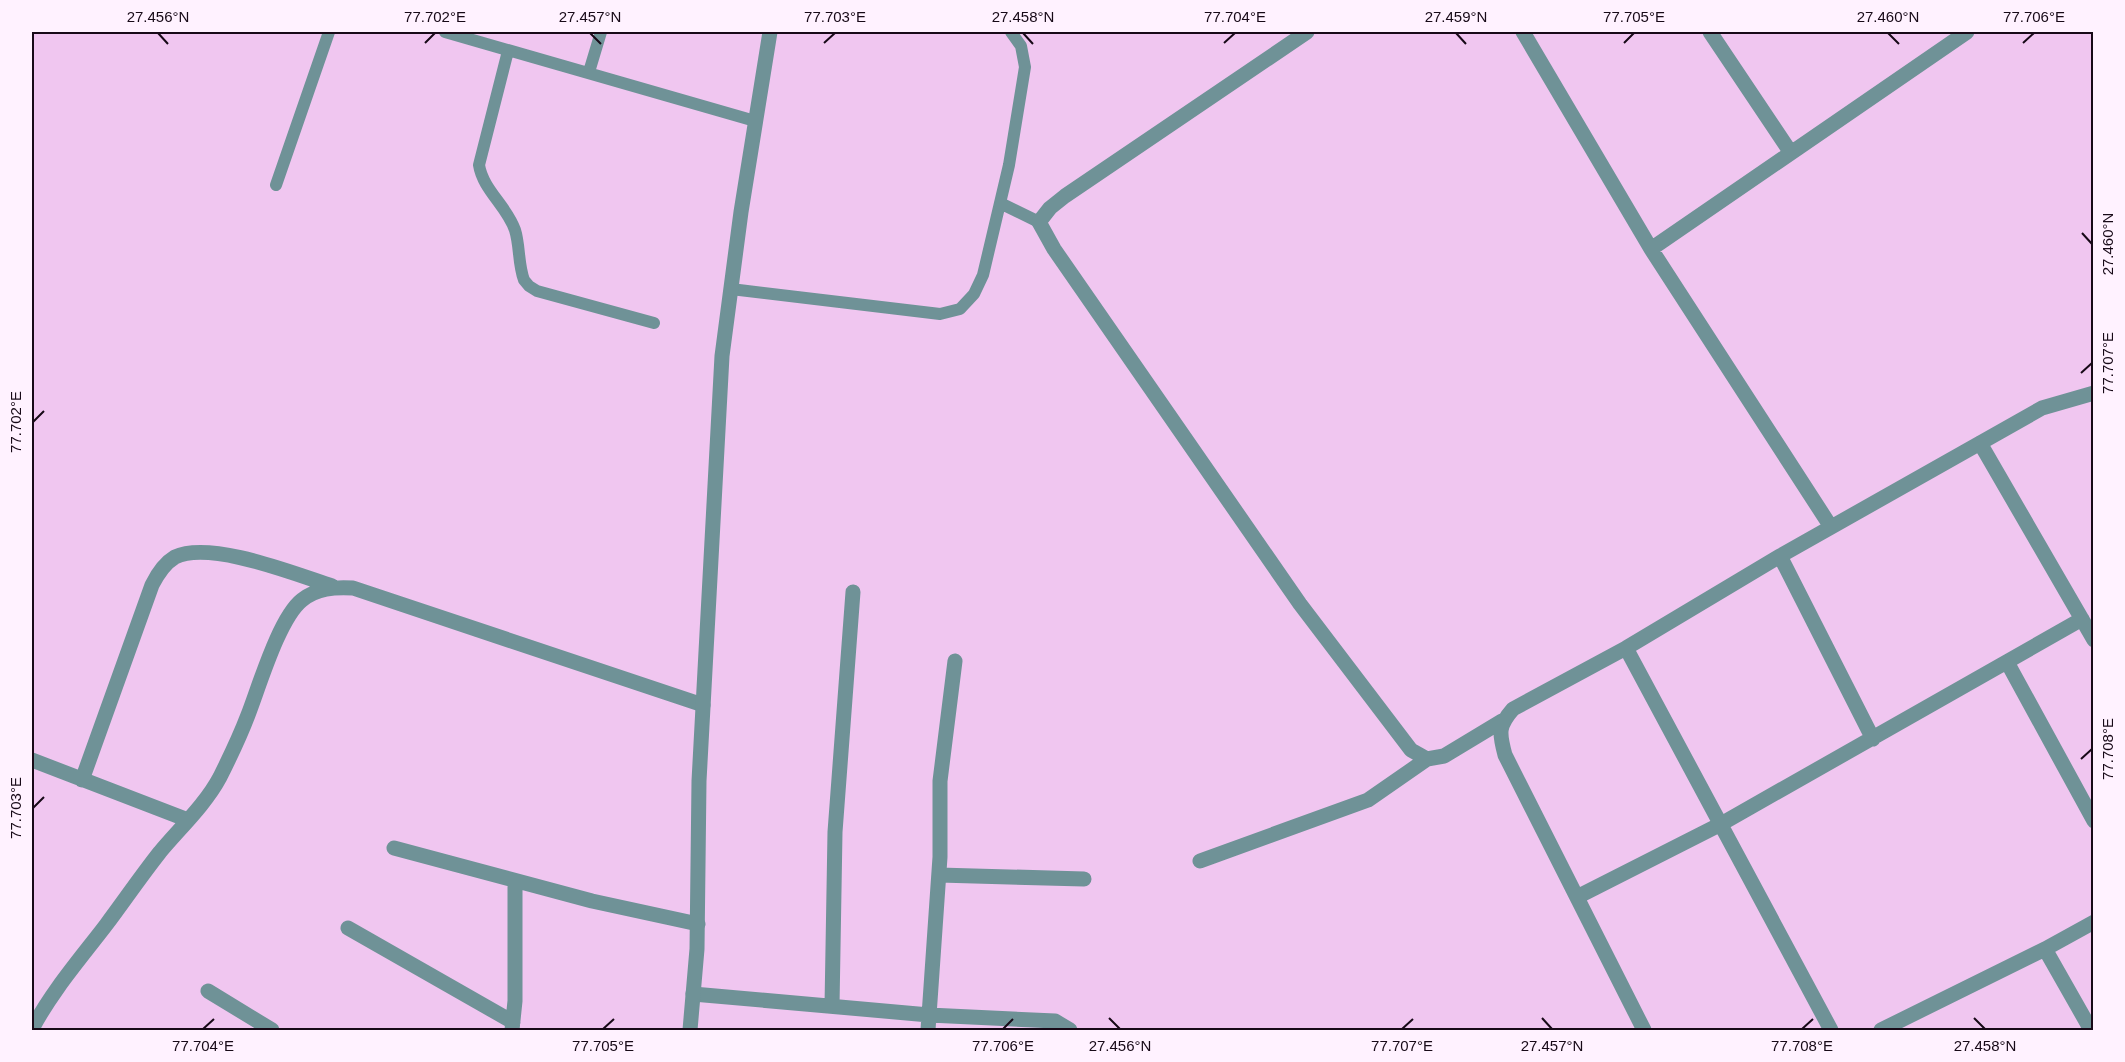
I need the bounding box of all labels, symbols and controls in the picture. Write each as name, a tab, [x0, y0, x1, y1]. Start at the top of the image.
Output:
text: 27.456°N	[127, 8, 189, 25]
text: 77.702°E	[404, 8, 466, 25]
text: 27.457°N	[559, 8, 621, 25]
text: 77.703°E	[804, 8, 866, 25]
text: 27.458°N	[992, 8, 1054, 25]
text: 77.704°E	[1204, 8, 1266, 25]
text: 27.459°N	[1425, 8, 1487, 25]
text: 77.705°E	[1603, 8, 1665, 25]
text: 27.460°N	[1857, 8, 1919, 25]
text: 77.706°E	[2003, 8, 2065, 25]
text: 27.460°N	[2099, 213, 2116, 275]
text: 77.707°E	[2099, 332, 2116, 394]
text: 77.702°E	[7, 391, 24, 453]
text: 77.708°E	[2099, 718, 2116, 780]
text: 77.703°E	[7, 777, 24, 839]
text: 77.704°E	[172, 1037, 234, 1054]
text: 77.705°E	[572, 1037, 634, 1054]
text: 77.706°E	[972, 1037, 1034, 1054]
text: 27.456°N	[1089, 1037, 1151, 1054]
text: 77.707°E	[1371, 1037, 1433, 1054]
text: 27.457°N	[1521, 1037, 1583, 1054]
text: 77.708°E	[1771, 1037, 1833, 1054]
text: 27.458°N	[1954, 1037, 2016, 1054]

